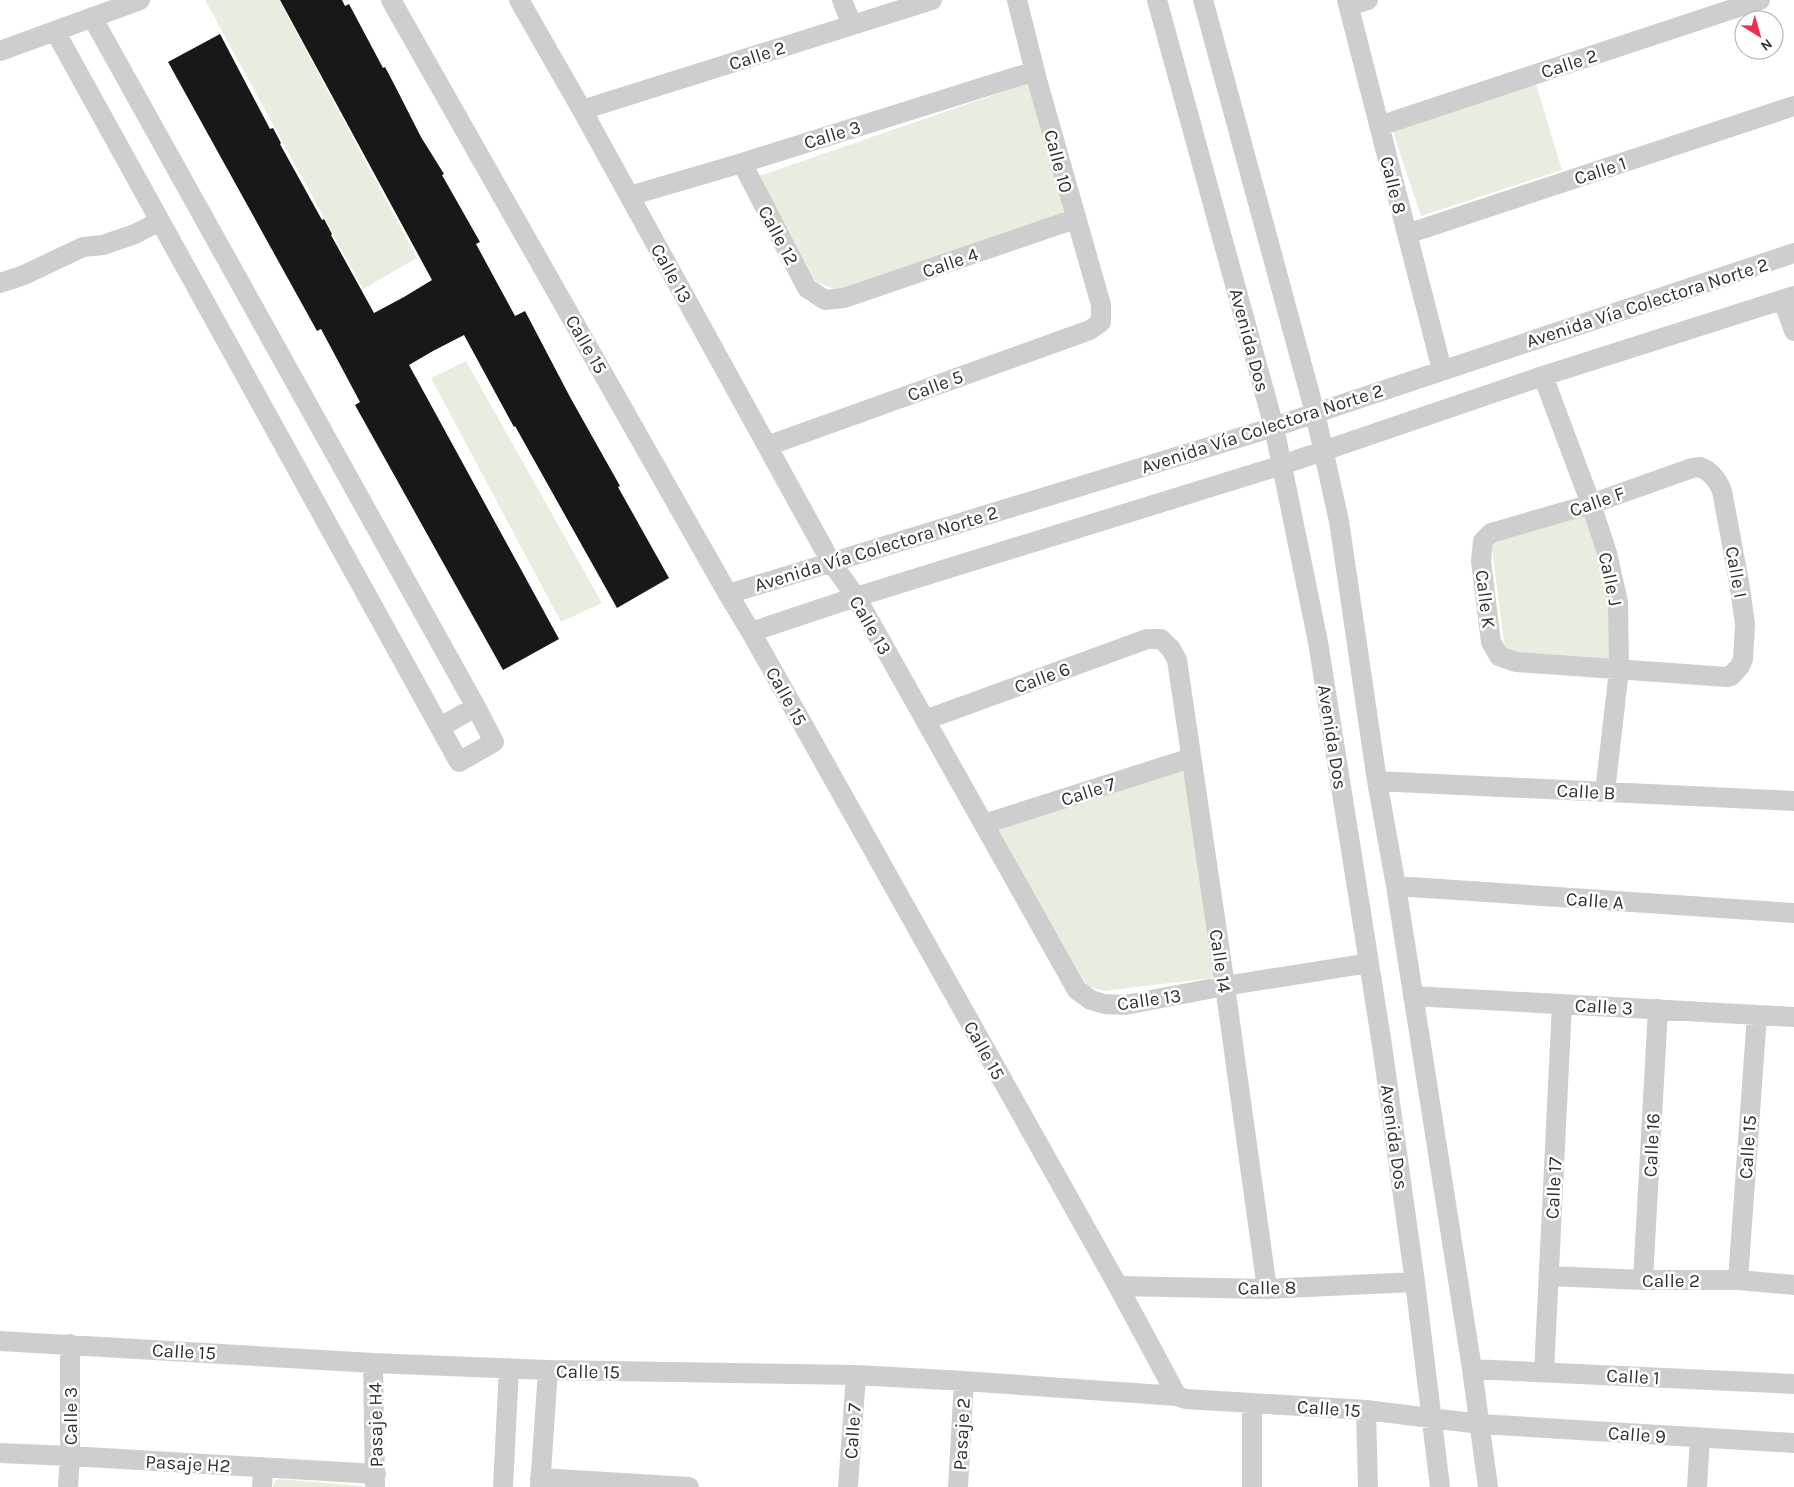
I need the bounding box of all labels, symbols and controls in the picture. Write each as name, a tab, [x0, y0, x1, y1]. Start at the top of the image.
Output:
north arrow	[1734, 10, 1784, 60]
text: N	[1757, 35, 1776, 55]
street label: Calle 2	[726, 37, 788, 75]
street label: Calle 2	[1538, 45, 1600, 83]
street label: Calle 3	[801, 116, 863, 154]
street label: Calle 10	[1039, 127, 1077, 195]
street label: Calle 1	[1572, 152, 1629, 190]
street label: Calle 8	[1375, 154, 1411, 216]
street label: Calle 12	[753, 202, 803, 269]
street label: Calle 13	[646, 240, 696, 307]
street label: Calle 4	[919, 243, 982, 283]
street label: Avenida Vía Colectora Norte 2	[1523, 253, 1771, 353]
street label: Avenida Dos	[1225, 286, 1273, 394]
street label: Calle 15	[561, 311, 612, 378]
street label: Calle 5	[904, 366, 966, 406]
street label: Avenida Vía Colectora Norte 2	[1138, 379, 1386, 479]
street label: Calle F	[1567, 482, 1628, 522]
street label: Avenida Vía Colectora Norte 2	[752, 501, 1001, 597]
street label: Calle I	[1721, 544, 1751, 600]
street label: Calle J	[1594, 550, 1626, 608]
street label: Calle K	[1471, 569, 1500, 630]
street label: Calle 13	[844, 592, 896, 659]
street label: Calle 6	[1011, 658, 1073, 698]
street label: Calle 15	[761, 663, 811, 730]
street label: Avenida Dos	[1313, 683, 1351, 791]
street label: Calle 7	[1058, 773, 1118, 811]
street label: Calle B	[1556, 779, 1616, 805]
street label: Calle A	[1565, 888, 1625, 914]
street label: Calle 14	[1205, 928, 1235, 995]
street label: Calle 13	[1116, 985, 1183, 1015]
street label: Calle 3	[1574, 994, 1634, 1020]
street label: Calle 15	[959, 1017, 1009, 1084]
street label: Avenida Dos	[1376, 1083, 1412, 1191]
street label: Calle 16	[1639, 1112, 1665, 1178]
street label: Calle 15	[1735, 1114, 1761, 1180]
street label: Calle 17	[1541, 1156, 1567, 1220]
street label: Calle 2	[1642, 1270, 1700, 1292]
street label: Calle 8	[1237, 1276, 1297, 1300]
street label: Calle 15	[151, 1339, 216, 1365]
street label: Calle 15	[556, 1360, 620, 1384]
street label: Calle 1	[1606, 1365, 1660, 1389]
street label: Pasaje H4	[364, 1382, 388, 1468]
street label: Calle 3	[60, 1387, 82, 1445]
street label: Calle 15	[1296, 1396, 1362, 1422]
street label: Pasaje 2	[949, 1397, 975, 1471]
street label: Calle 7	[840, 1402, 866, 1460]
street label: Calle 9	[1607, 1422, 1667, 1448]
street label: Pasaje H2	[145, 1451, 231, 1477]

